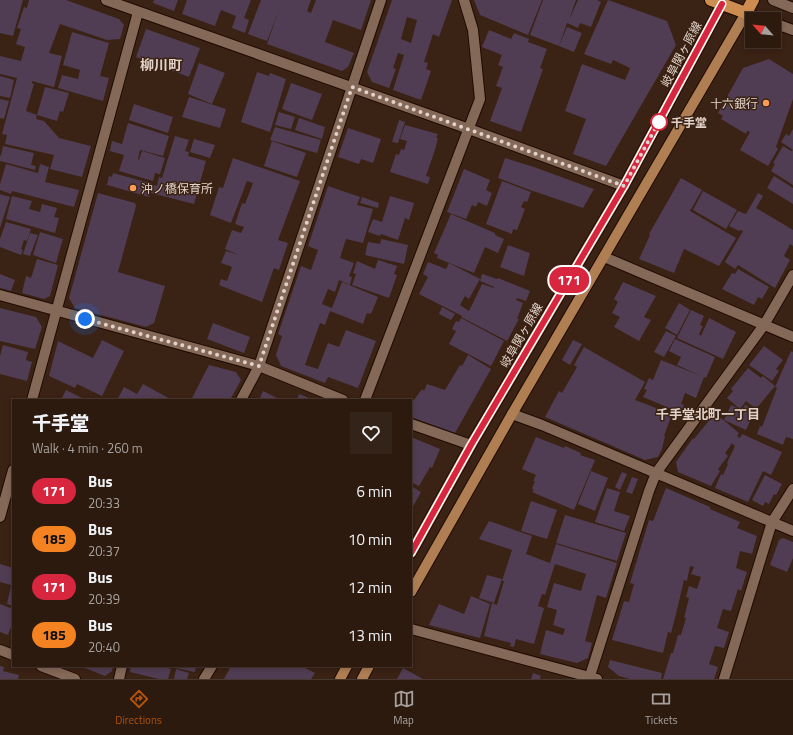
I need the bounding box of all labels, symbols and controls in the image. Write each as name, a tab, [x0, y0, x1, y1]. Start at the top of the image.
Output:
north arrow	[745, 12, 781, 48]
map controls	[745, 12, 781, 48]
street label: 岐阜関ヶ原線	[656, 18, 706, 90]
district label: 柳川町	[140, 54, 182, 75]
place label: 十六銀行	[710, 94, 758, 113]
marker: 十六銀行	[761, 98, 771, 108]
marker: 千手堂	[650, 113, 668, 131]
place label: 千手堂	[671, 113, 707, 132]
place label: 沖ノ橋保育所	[141, 179, 213, 198]
marker: 沖ノ橋保育所	[128, 183, 138, 193]
line badge: 171	[546, 267, 592, 293]
text: 171	[557, 269, 581, 290]
street label: 岐阜関ヶ原線	[495, 299, 547, 371]
your location	[75, 309, 95, 329]
district label: 千手堂北町一丁目	[656, 404, 760, 424]
text: 千手堂	[32, 408, 89, 437]
button: heart	[350, 412, 392, 454]
text: Walk · 4 min · 260 m	[32, 438, 143, 458]
text: Bus	[88, 470, 113, 493]
text: 171	[42, 480, 66, 501]
text: 6 min	[356, 480, 392, 503]
text: 20:33	[88, 493, 120, 513]
text: Bus	[88, 518, 113, 541]
text: 185	[42, 528, 66, 549]
text: 10 min	[348, 528, 392, 551]
text: 20:37	[88, 541, 120, 561]
text: Bus	[88, 566, 113, 589]
text: 171	[42, 576, 66, 597]
text: 12 min	[348, 576, 392, 599]
text: 20:39	[88, 589, 120, 609]
text: Bus	[88, 614, 113, 637]
text: 185	[42, 624, 66, 645]
text: 13 min	[348, 624, 392, 647]
text: 20:40	[88, 637, 120, 657]
tab: Directions	[115, 688, 162, 728]
tab: Map	[393, 688, 415, 728]
tab: Tickets	[645, 688, 678, 728]

